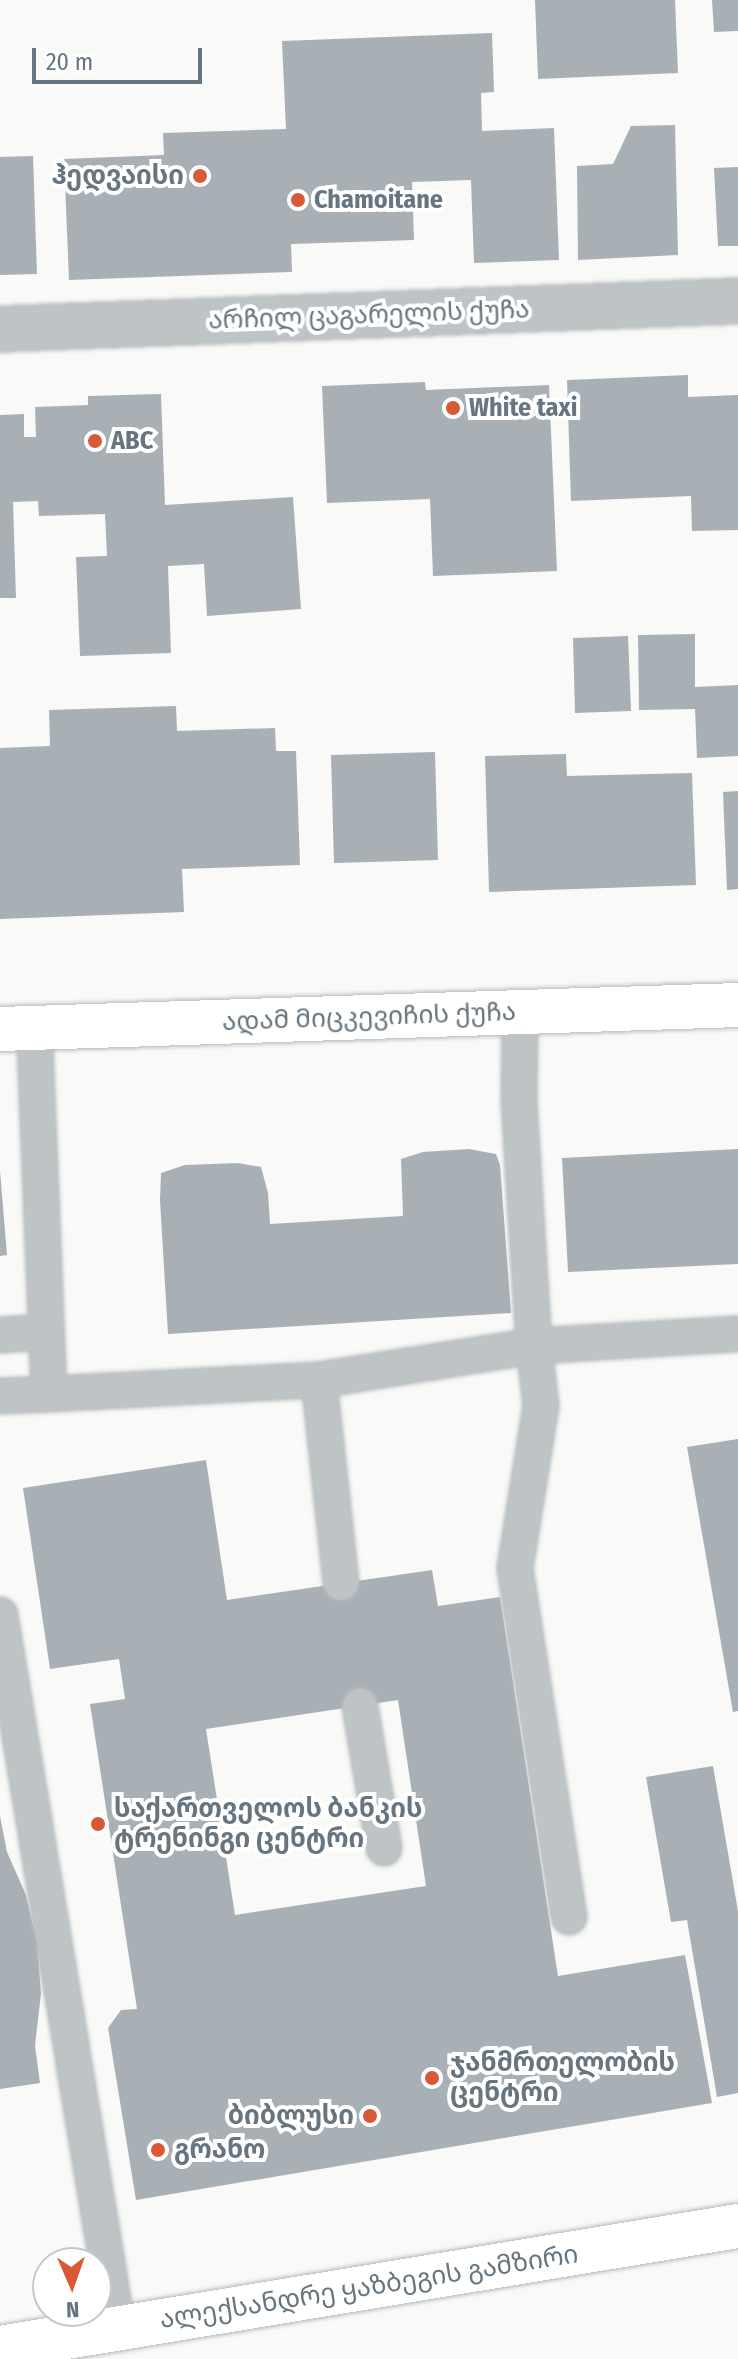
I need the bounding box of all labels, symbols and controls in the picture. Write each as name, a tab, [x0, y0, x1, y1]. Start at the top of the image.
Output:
scale bar	[36, 32, 206, 82]
text: 20 m	[46, 48, 93, 76]
place label: ჰედვაისი	[52, 160, 184, 192]
marker: ჰედვაისი	[191, 167, 209, 185]
place label: Chamoitane	[314, 184, 443, 216]
marker: Chamoitane	[289, 191, 307, 209]
street label: არჩილ ცაგარელის ქუჩა	[208, 294, 530, 336]
place label: White taxi	[469, 392, 577, 424]
marker: White taxi	[444, 399, 462, 417]
place label: ABC	[111, 425, 153, 457]
marker: ABC	[86, 432, 104, 450]
street label: ადამ მიცკევიჩის ქუჩა	[222, 996, 516, 1038]
place label: საქართველოს ბანკის ტრენინგი ცენტრი	[114, 1793, 422, 1854]
marker: საქართველოს ბანკის ტრენინგი ცენტრი	[89, 1815, 107, 1833]
place label: ჯანმრთელობის ცენტრი	[450, 2047, 675, 2108]
marker: ჯანმრთელობის ცენტრი	[421, 2067, 443, 2089]
place label: ბიბლუსი	[228, 2100, 354, 2132]
marker: ბიბლუსი	[361, 2107, 379, 2125]
place label: გრანო	[174, 2134, 265, 2166]
marker: გრანო	[149, 2141, 167, 2159]
street label: ალექსანდრე ყაზბეგის გამზირი	[158, 2238, 580, 2336]
north arrow	[32, 2247, 112, 2327]
text: N	[66, 2296, 80, 2323]

